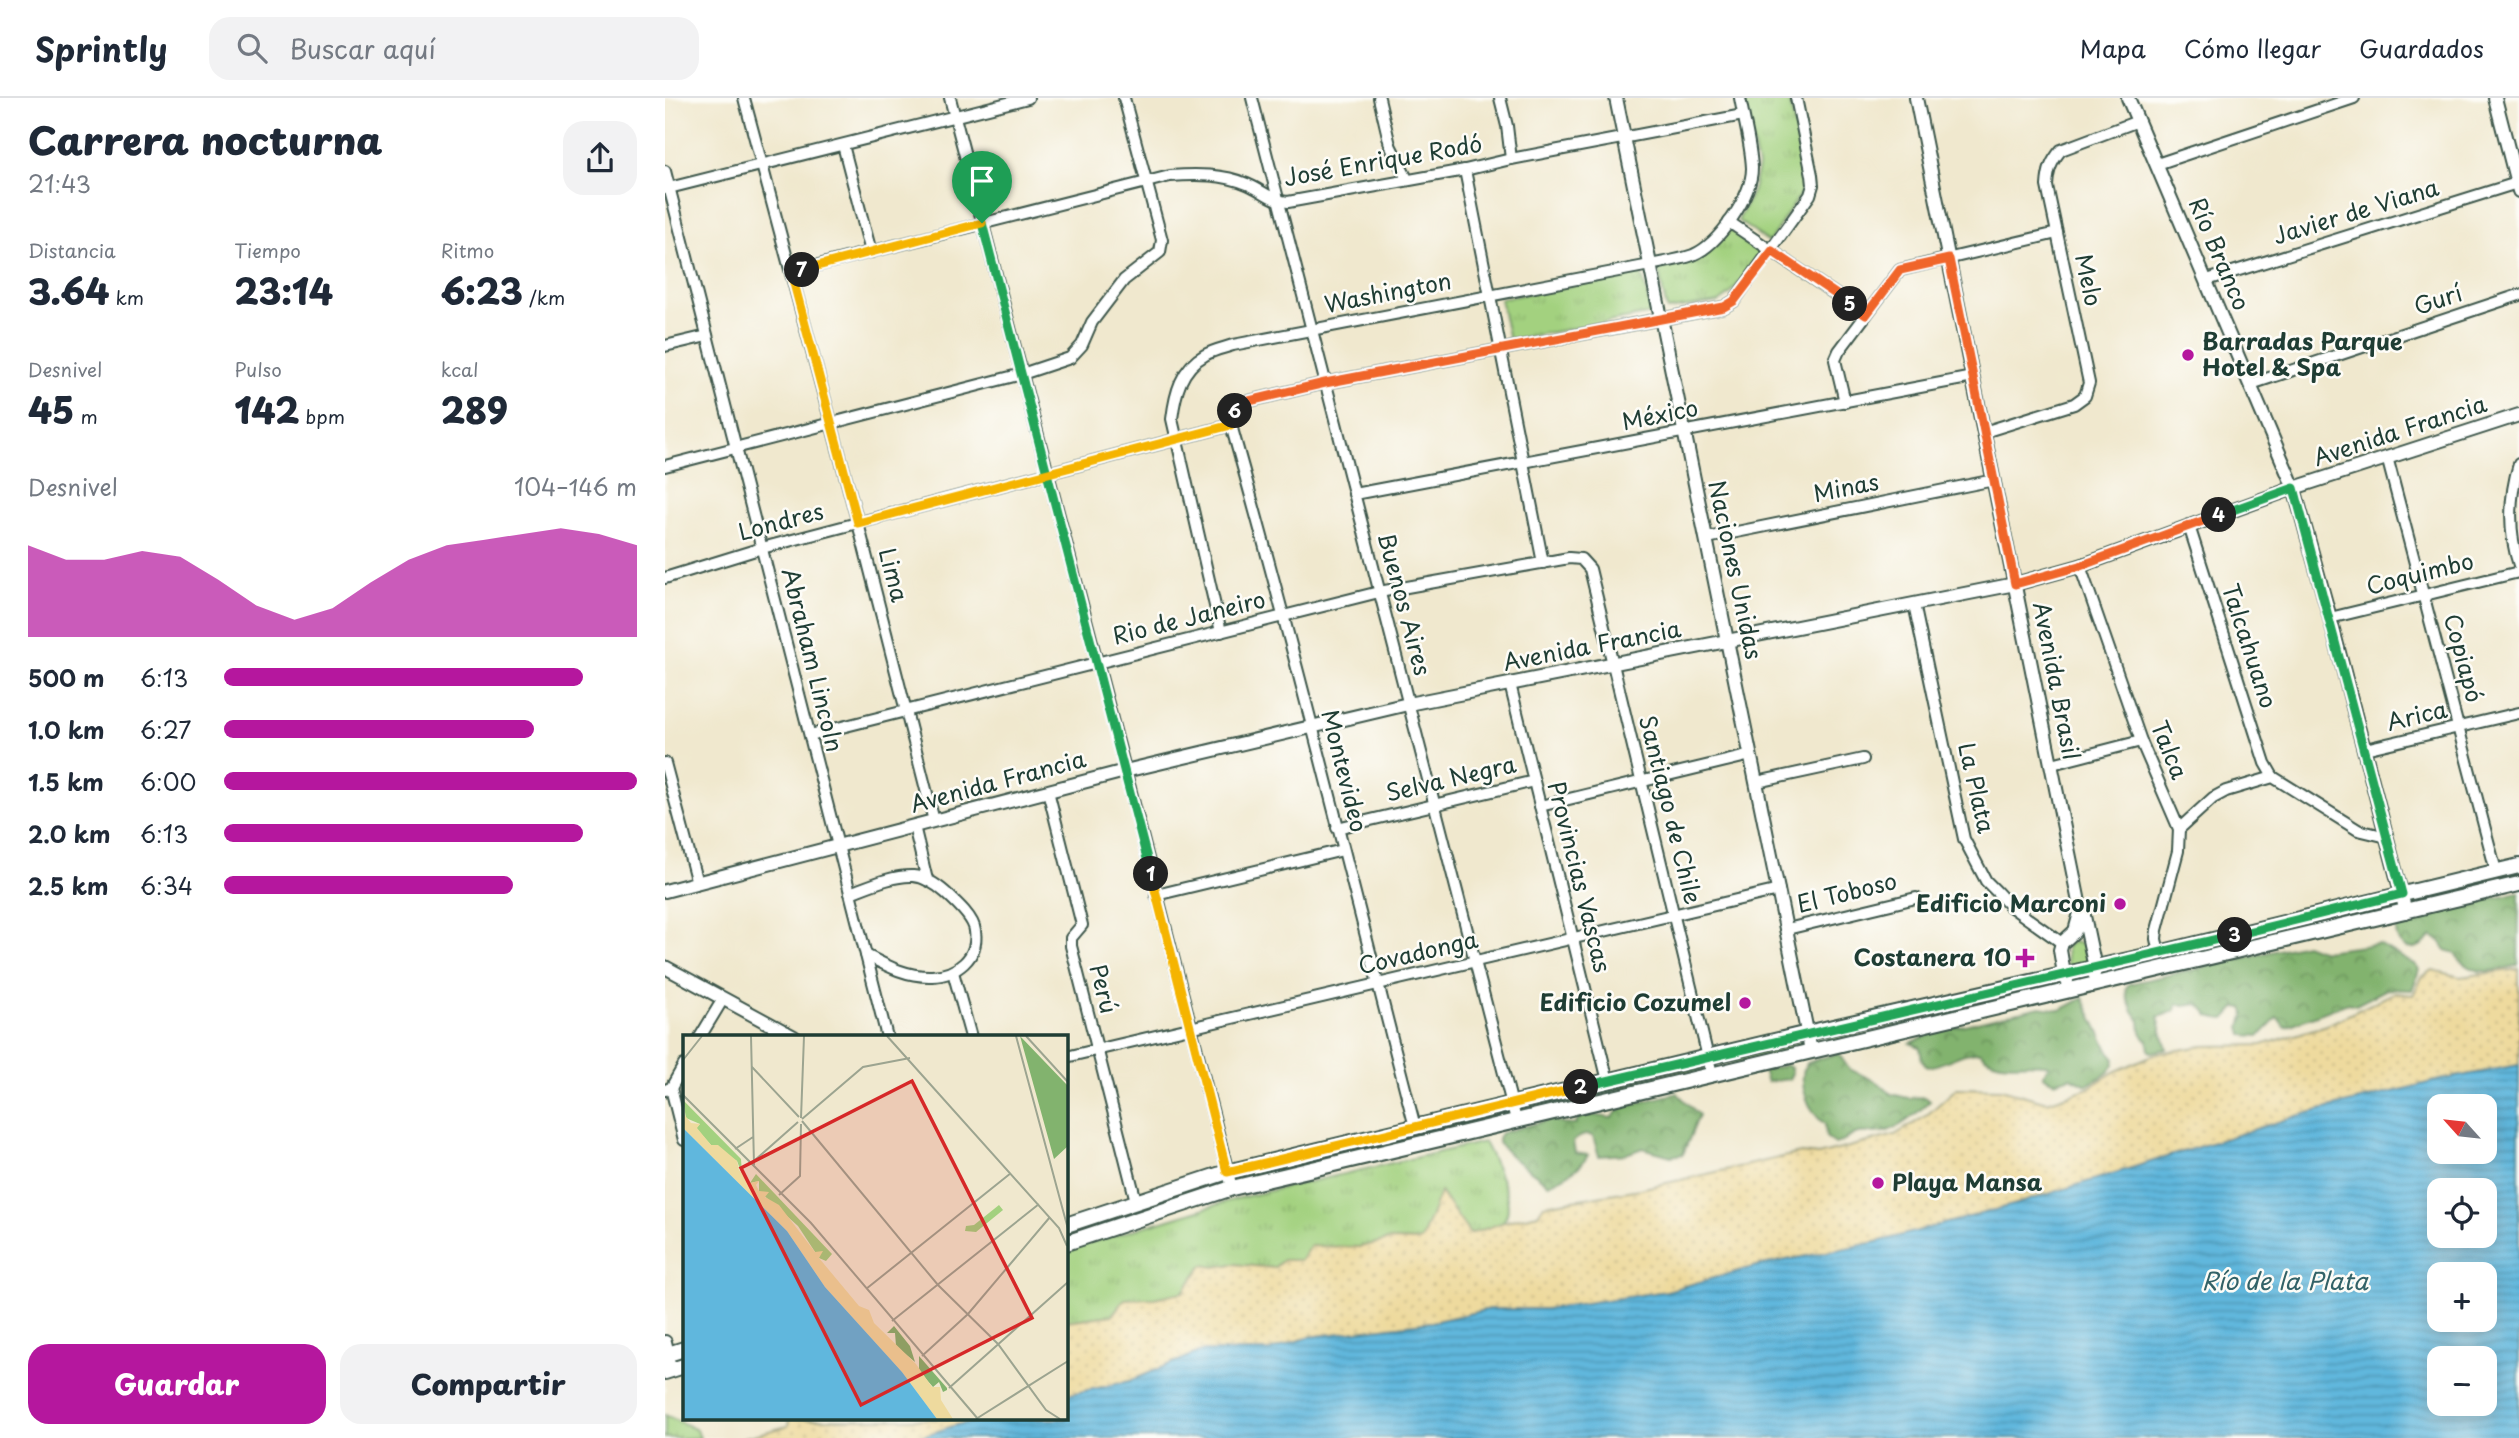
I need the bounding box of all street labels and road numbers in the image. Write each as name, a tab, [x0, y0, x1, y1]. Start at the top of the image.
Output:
street label: José Enrique Rodó	[1281, 125, 1485, 194]
street label: Javier de Viana	[2268, 169, 2443, 252]
street label: Río Branco	[2181, 191, 2260, 315]
street label: Melo	[2067, 250, 2112, 309]
street label: Washington	[1321, 262, 1454, 321]
street label: Gurí	[2409, 274, 2467, 323]
street label: Avenida Francia	[2308, 385, 2491, 474]
street label: México	[1619, 389, 1701, 438]
street label: Minas	[1810, 463, 1881, 510]
street label: Naciones Unidas	[1700, 477, 1773, 662]
street label: Londres	[734, 492, 827, 549]
street label: Buenos Aires	[1370, 528, 1441, 679]
street label: Coquimbo	[2362, 542, 2477, 603]
street label: Lima	[870, 544, 919, 606]
street label: Abraham Lincoln	[774, 564, 853, 755]
street label: Talcahuano	[2214, 579, 2287, 712]
street label: Rio de Janeiro	[1108, 581, 1269, 652]
street label: Avenida Brasil	[2025, 599, 2090, 763]
street label: Copiapó	[2436, 609, 2493, 706]
street label: Avenida Francia	[1500, 610, 1684, 679]
street label: Arica	[2383, 690, 2451, 738]
street label: Montevideo	[1313, 706, 1378, 836]
street label: Santiago de Chile	[1631, 712, 1712, 908]
street label: Talca	[2143, 715, 2198, 785]
street label: La Plata	[1950, 739, 2005, 837]
street label: Avenida Francia	[906, 740, 1090, 821]
street label: Selva Negra	[1382, 746, 1519, 810]
street label: Provincias Vascas	[1540, 778, 1621, 976]
street label: El Toboso	[1793, 862, 1900, 921]
street label: Covadonga	[1354, 921, 1482, 982]
street label: Perú	[1081, 960, 1127, 1017]

